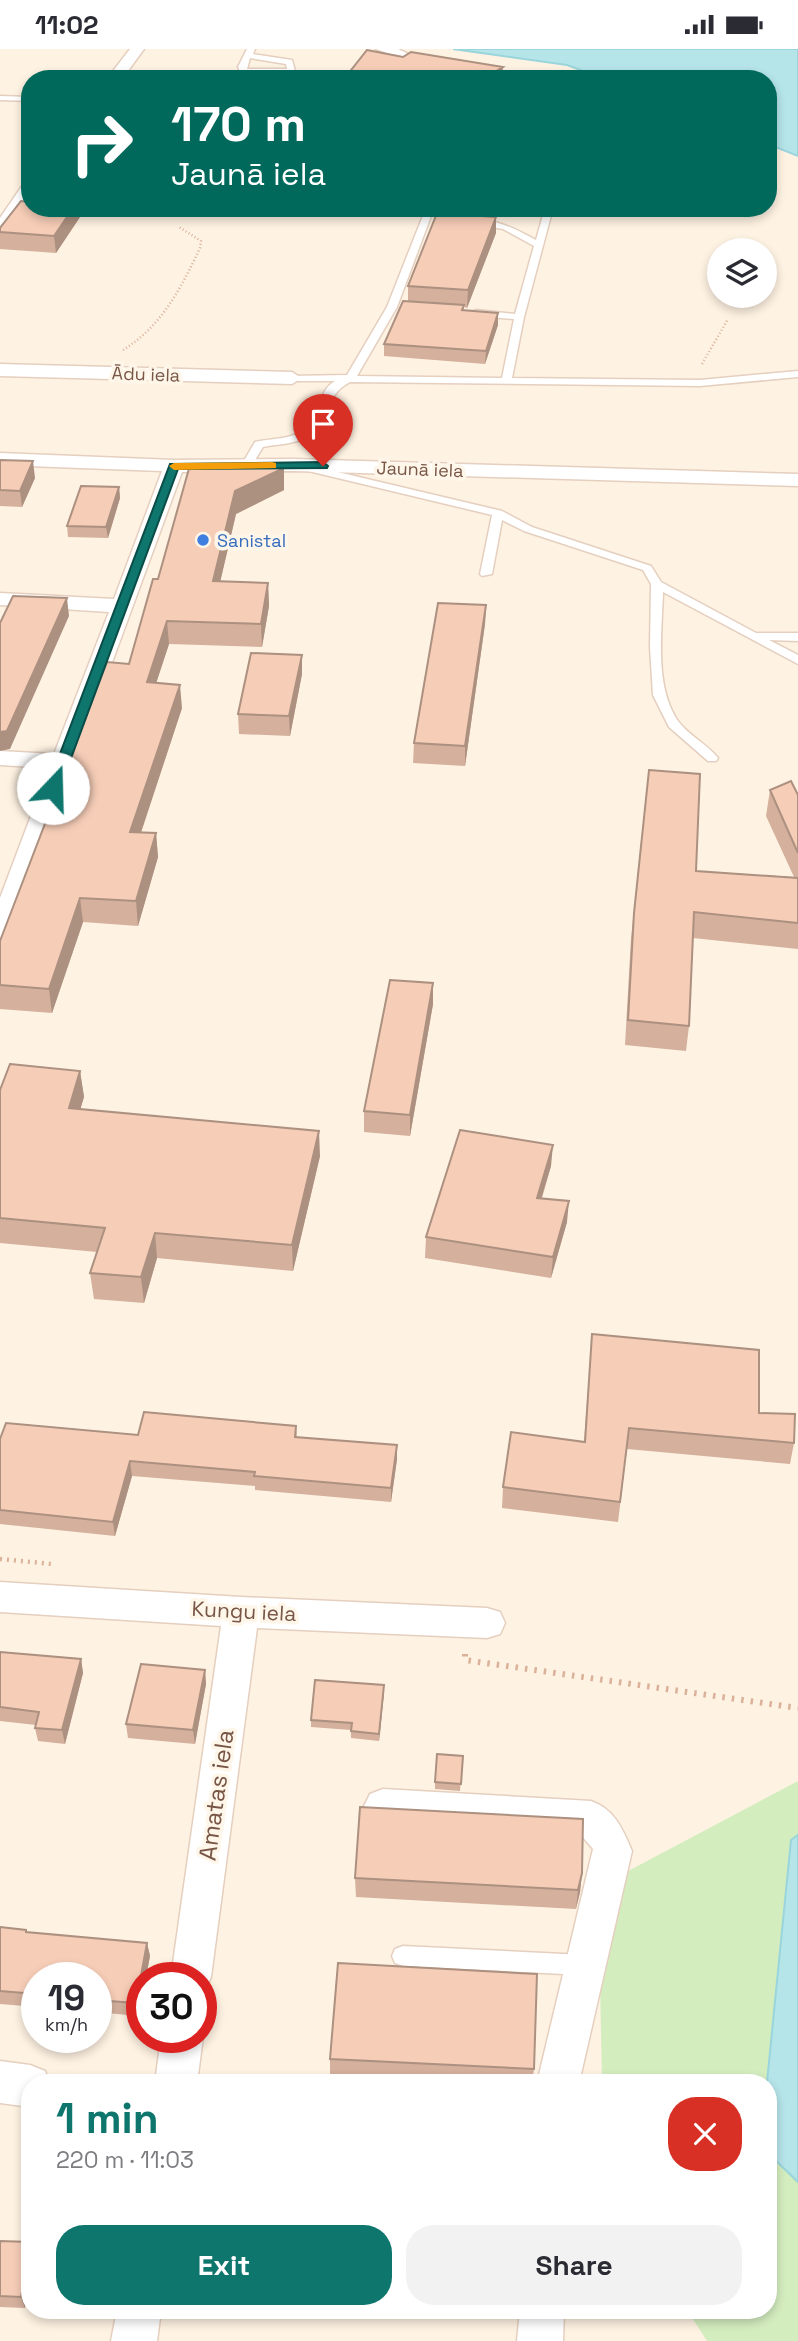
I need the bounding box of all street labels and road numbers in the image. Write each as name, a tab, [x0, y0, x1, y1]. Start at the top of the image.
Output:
street label: Ādu iela	[111, 361, 181, 387]
street label: Jaunā iela	[376, 456, 464, 482]
street label: Kungu iela	[191, 1595, 297, 1627]
street label: Amatas iela	[191, 1727, 241, 1863]

